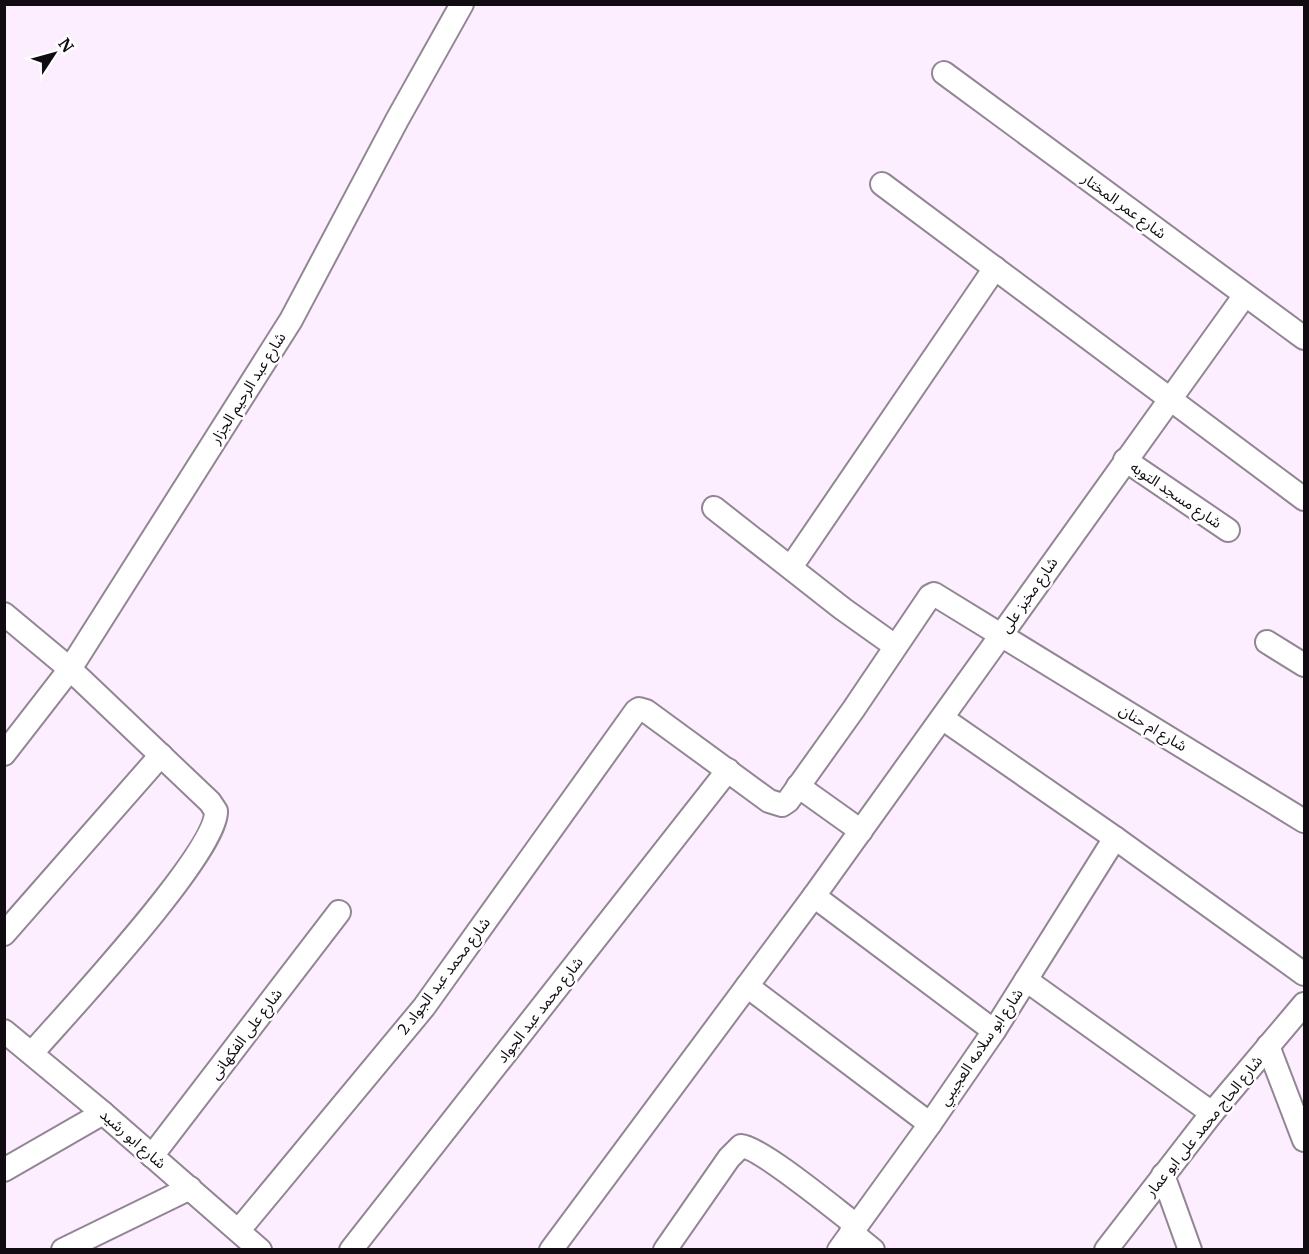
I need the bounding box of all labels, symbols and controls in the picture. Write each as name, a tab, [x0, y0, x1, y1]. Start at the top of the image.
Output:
north arrow	[24, 24, 84, 84]
text: N	[54, 34, 78, 56]
street label: شارع عمر المختار	[1076, 168, 1170, 245]
street label: شارع عبد الرحيم الجزار	[205, 328, 292, 449]
street label: شارع مسجد التوبه	[1125, 457, 1226, 535]
street label: شارع مخبز على	[996, 553, 1064, 638]
street label: شارع ام حنان	[1114, 700, 1191, 758]
street label: شارع محمد عبد الجواد 2	[393, 913, 496, 1040]
street label: شارع محمد عبد الجواد	[492, 953, 589, 1068]
street label: شارع على الفكهانى	[205, 984, 289, 1085]
street label: شارع ابو سلامه العجيبي	[934, 984, 1029, 1111]
street label: شارع الحاج محمد على ابو عمار	[1140, 1051, 1269, 1203]
street label: شارع ابو رشيد	[94, 1105, 170, 1175]

